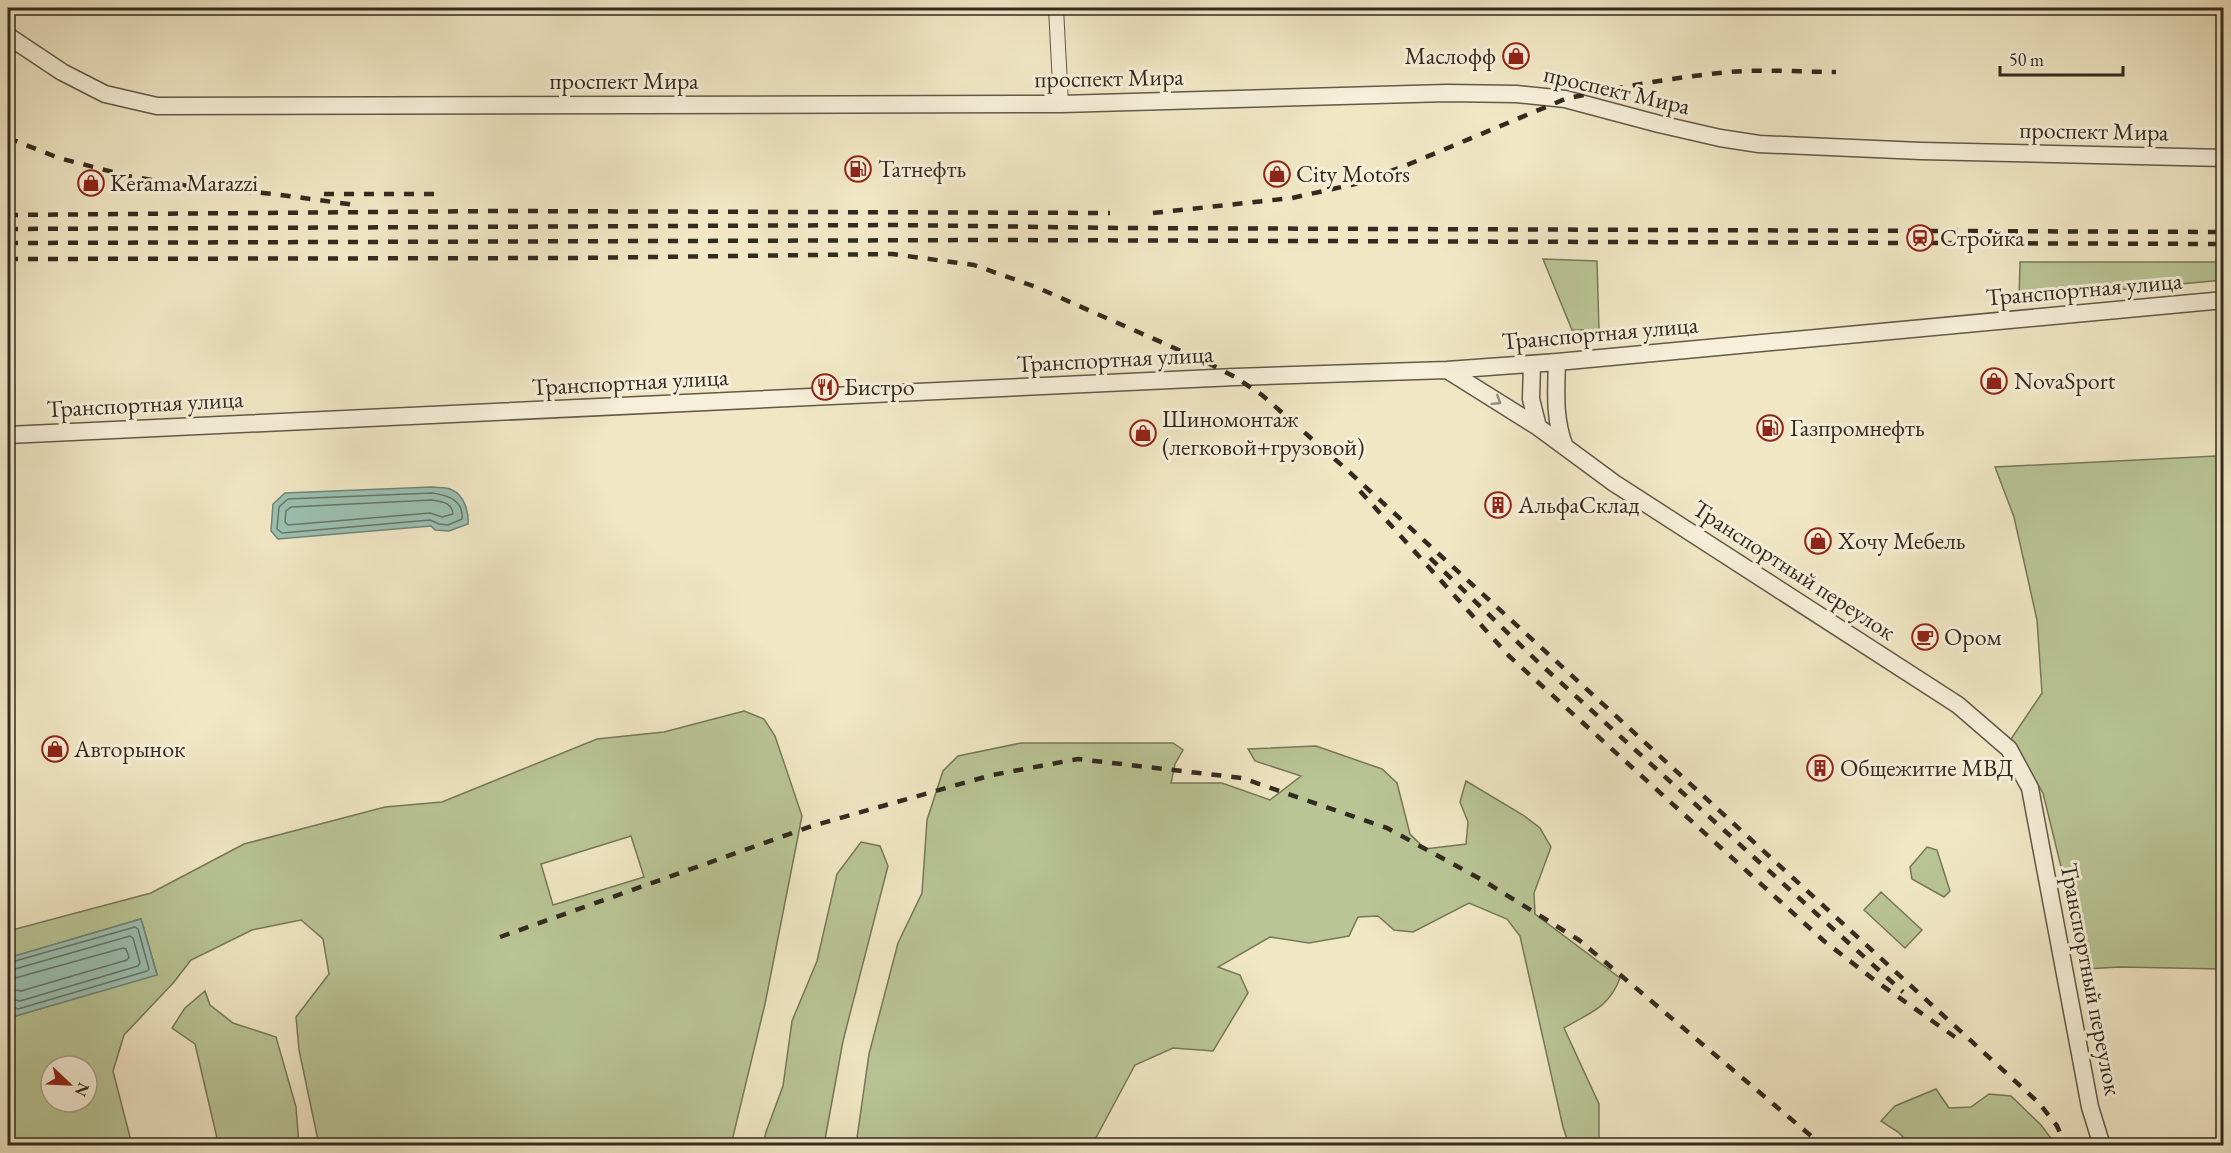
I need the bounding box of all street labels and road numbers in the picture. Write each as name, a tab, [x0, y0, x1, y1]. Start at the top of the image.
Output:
street label: проспект Мира	[1541, 58, 1694, 121]
street label: проспект Мира	[1034, 61, 1184, 94]
street label: проспект Мира	[549, 65, 699, 96]
street label: проспект Мира	[2019, 114, 2169, 147]
street label: Транспортная улица	[1984, 264, 2184, 313]
street label: Транспортная улица	[1500, 308, 1700, 357]
street label: Транспортная улица	[1016, 338, 1215, 379]
street label: Транспортная улица	[531, 361, 730, 402]
street label: Транспортная улица	[46, 383, 245, 424]
street label: Транспортный переулок	[1687, 492, 1902, 647]
street label: Транспортный переулок	[2054, 860, 2129, 1098]

